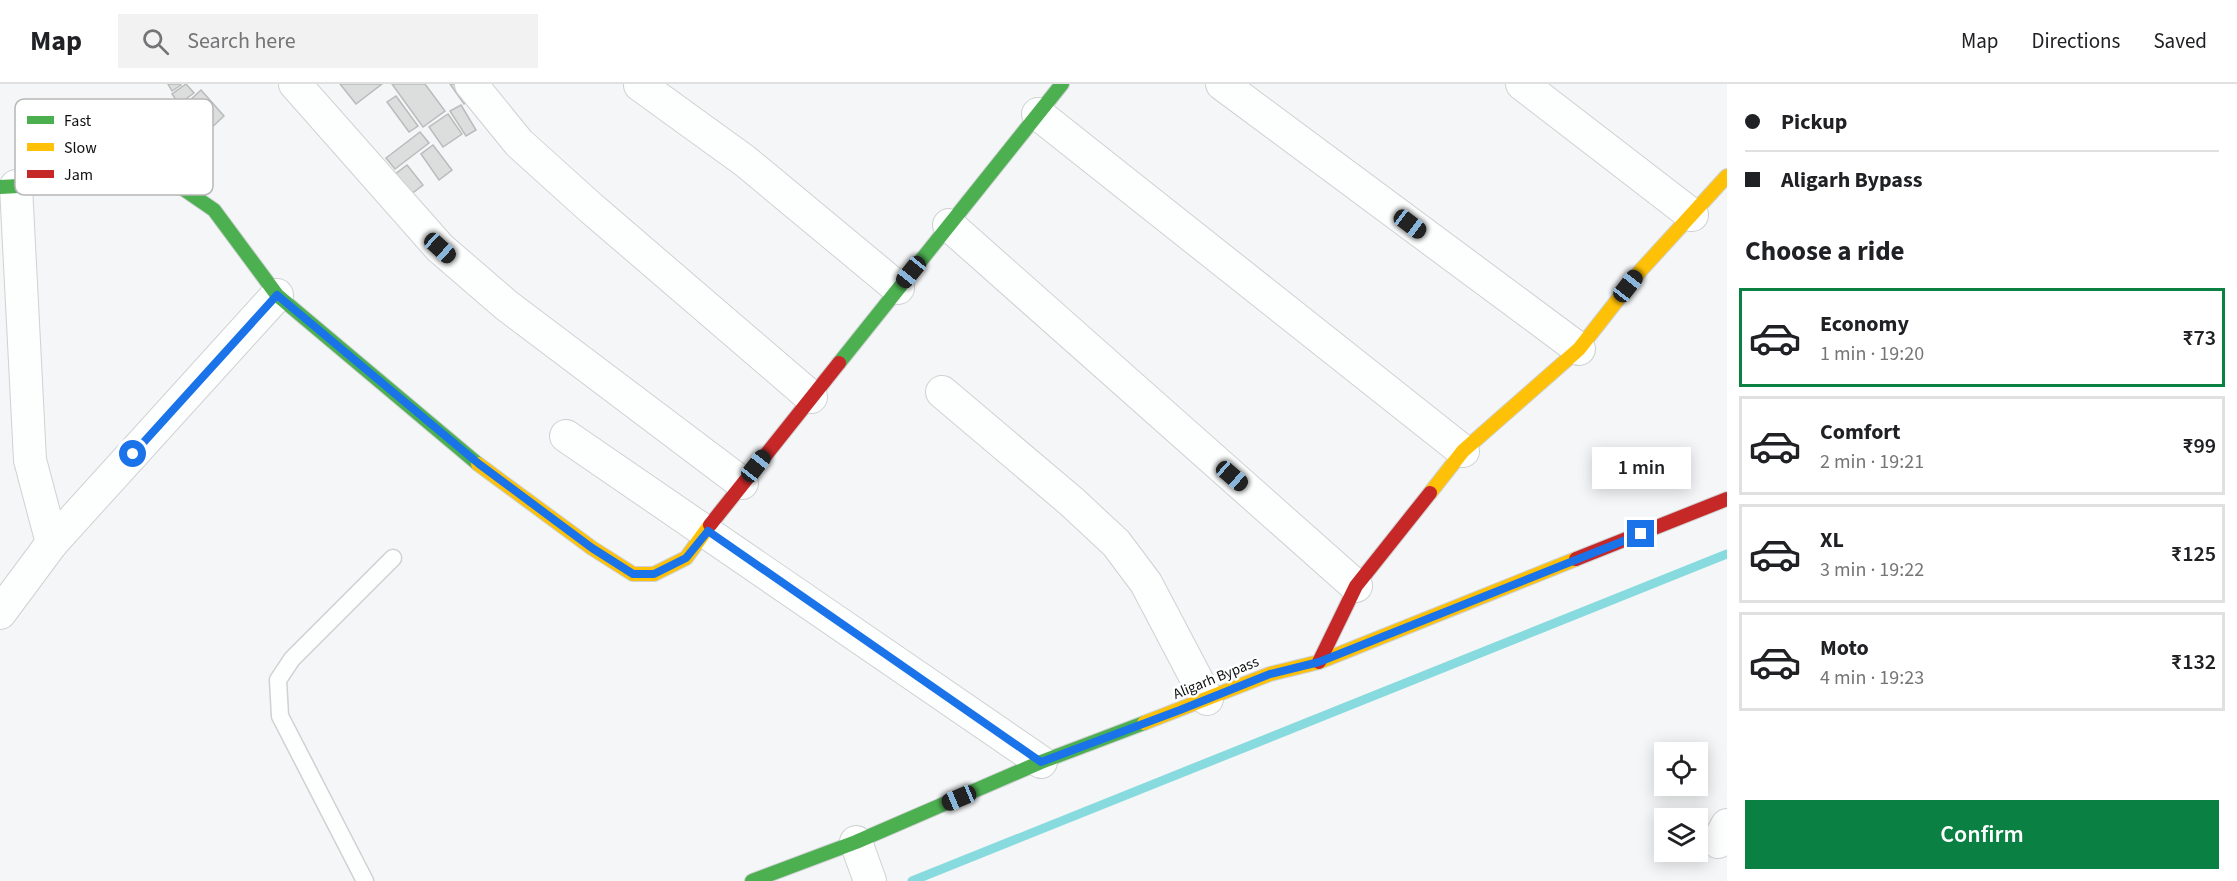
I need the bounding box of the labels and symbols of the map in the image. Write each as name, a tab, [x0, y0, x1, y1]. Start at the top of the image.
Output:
legend	[15, 99, 213, 195]
text: Fast	[64, 110, 92, 132]
text: Slow	[64, 137, 97, 159]
text: Jam	[64, 164, 93, 186]
car	[1390, 206, 1430, 242]
car	[421, 229, 459, 267]
car	[893, 252, 929, 292]
car	[1610, 266, 1646, 306]
route start	[119, 440, 146, 467]
car	[738, 446, 774, 486]
callout: 1 min	[1592, 447, 1690, 489]
car	[1213, 457, 1251, 495]
route end	[1627, 520, 1654, 547]
street label: Aligarh Bypass	[1170, 651, 1262, 705]
car	[939, 783, 979, 813]

